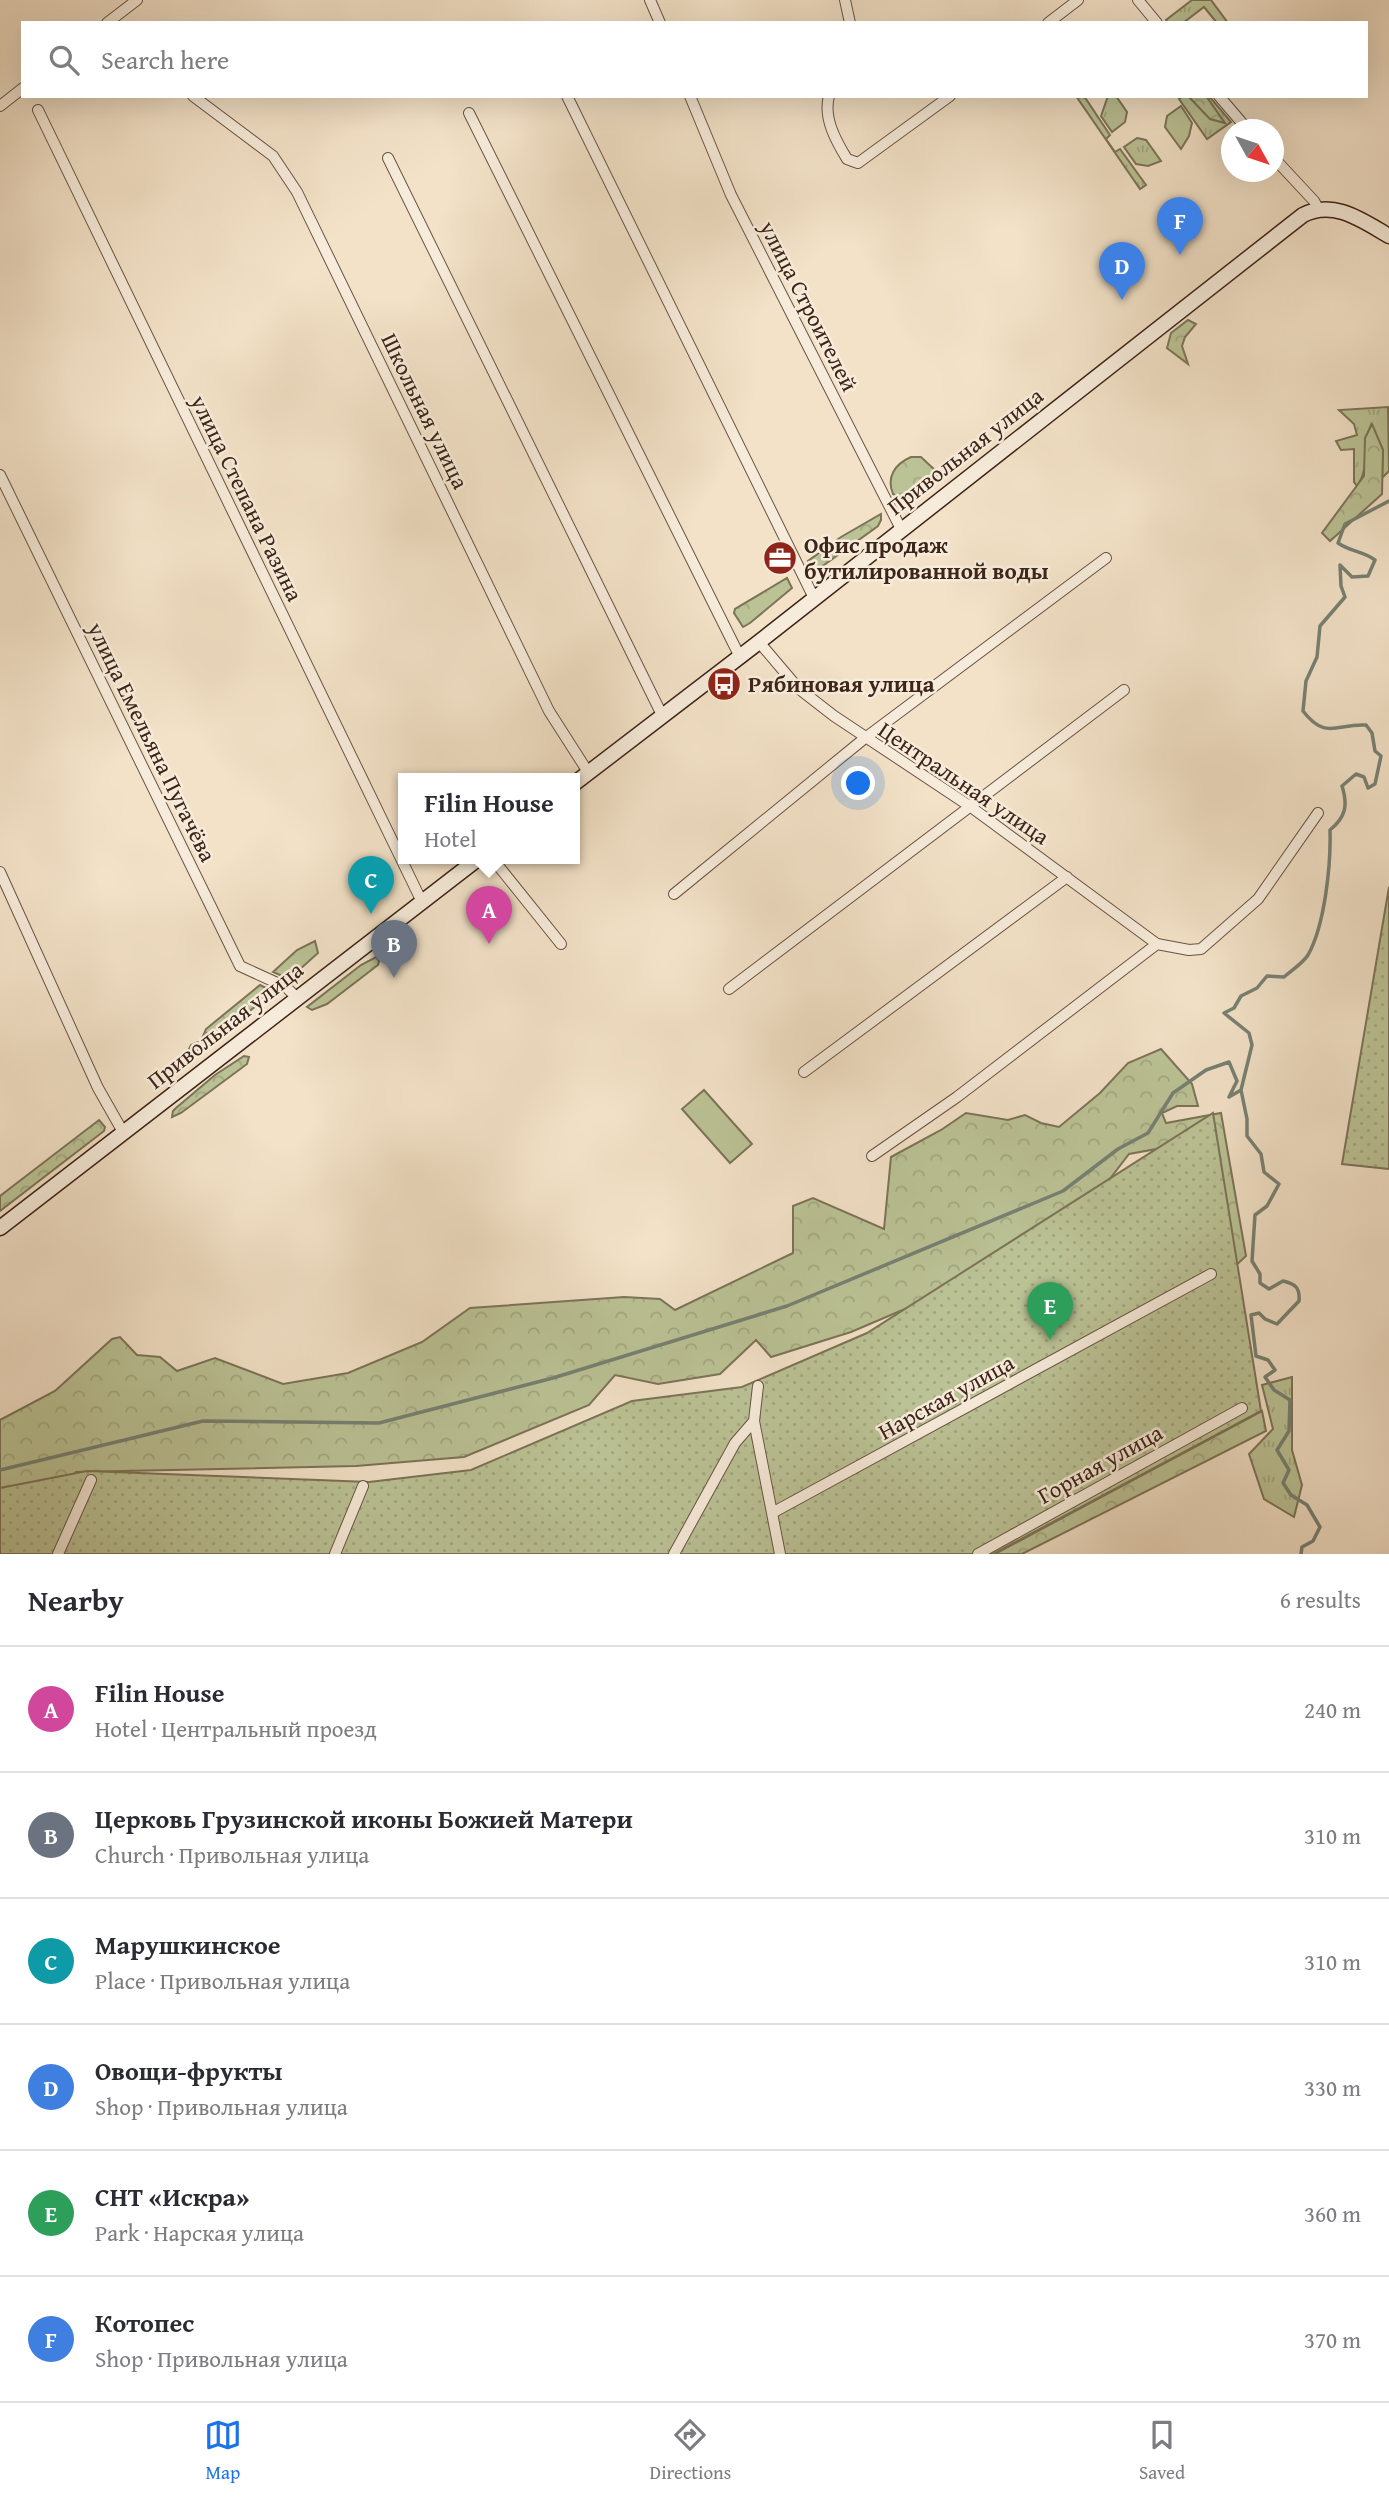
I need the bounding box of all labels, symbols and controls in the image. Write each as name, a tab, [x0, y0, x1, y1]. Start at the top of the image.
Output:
search box	[21, 21, 1368, 98]
text: Search here	[101, 40, 229, 79]
icon: search	[45, 41, 83, 79]
north arrow	[1221, 119, 1284, 182]
pin: F	[1157, 197, 1203, 255]
street label: улица Строителей	[752, 214, 867, 397]
pin: D	[1099, 242, 1145, 300]
street label: Школьная улица	[373, 327, 477, 494]
street label: Привольная улица	[879, 379, 1050, 522]
street label: улица Степана Разина	[183, 388, 312, 607]
place label: Офис продаж бутилированной воды	[804, 528, 1049, 587]
office icon: Офис продаж бутилированной воды	[761, 539, 799, 577]
street label: улица Емельяна Пугачёва	[80, 615, 225, 867]
bus stop icon: Рябиновая улица	[705, 665, 743, 703]
place label: Рябиновая улица	[748, 667, 935, 700]
street label: Центральная улица	[872, 713, 1056, 852]
your location	[841, 766, 875, 800]
popup	[398, 773, 580, 864]
text: Filin House	[424, 783, 554, 822]
text: Hotel	[424, 822, 477, 855]
pin: C	[348, 856, 394, 914]
pin: A	[466, 886, 512, 944]
pin: B	[371, 920, 417, 978]
street label: Привольная улица	[139, 953, 310, 1096]
pin: E	[1027, 1282, 1073, 1340]
street label: Нарская улица	[872, 1346, 1020, 1448]
street label: Горная улица	[1031, 1416, 1168, 1512]
text: Nearby	[28, 1578, 124, 1622]
text: 6 results	[1280, 1583, 1361, 1616]
text: Filin House	[95, 1673, 224, 1712]
text: A	[44, 1693, 58, 1726]
text: 240 m	[1304, 1693, 1361, 1726]
text: Hotel · Центральный проезд	[95, 1712, 377, 1745]
text: Церковь Грузинской иконы Божией Матери	[95, 1799, 633, 1838]
text: B	[44, 1819, 58, 1852]
text: 310 m	[1304, 1819, 1361, 1852]
text: Church · Привольная улица	[95, 1838, 369, 1871]
text: Марушкинское	[95, 1925, 281, 1964]
text: C	[44, 1945, 58, 1978]
text: 310 m	[1304, 1945, 1361, 1978]
text: Place · Привольная улица	[95, 1964, 350, 1997]
text: Овощи-фрукты	[95, 2051, 282, 2090]
text: D	[44, 2071, 58, 2104]
text: 330 m	[1304, 2071, 1361, 2104]
text: Shop · Привольная улица	[95, 2090, 348, 2123]
text: СНТ «Искра»	[95, 2177, 249, 2216]
text: E	[45, 2197, 57, 2230]
text: 360 m	[1304, 2197, 1361, 2230]
text: Park · Нарская улица	[95, 2216, 304, 2249]
text: Котопес	[95, 2303, 194, 2342]
text: F	[45, 2323, 57, 2356]
text: 370 m	[1304, 2323, 1361, 2356]
text: Shop · Привольная улица	[95, 2342, 348, 2375]
tab: Map	[204, 2416, 242, 2486]
tab: Directions	[650, 2416, 731, 2486]
tab: Saved	[1139, 2416, 1185, 2486]

